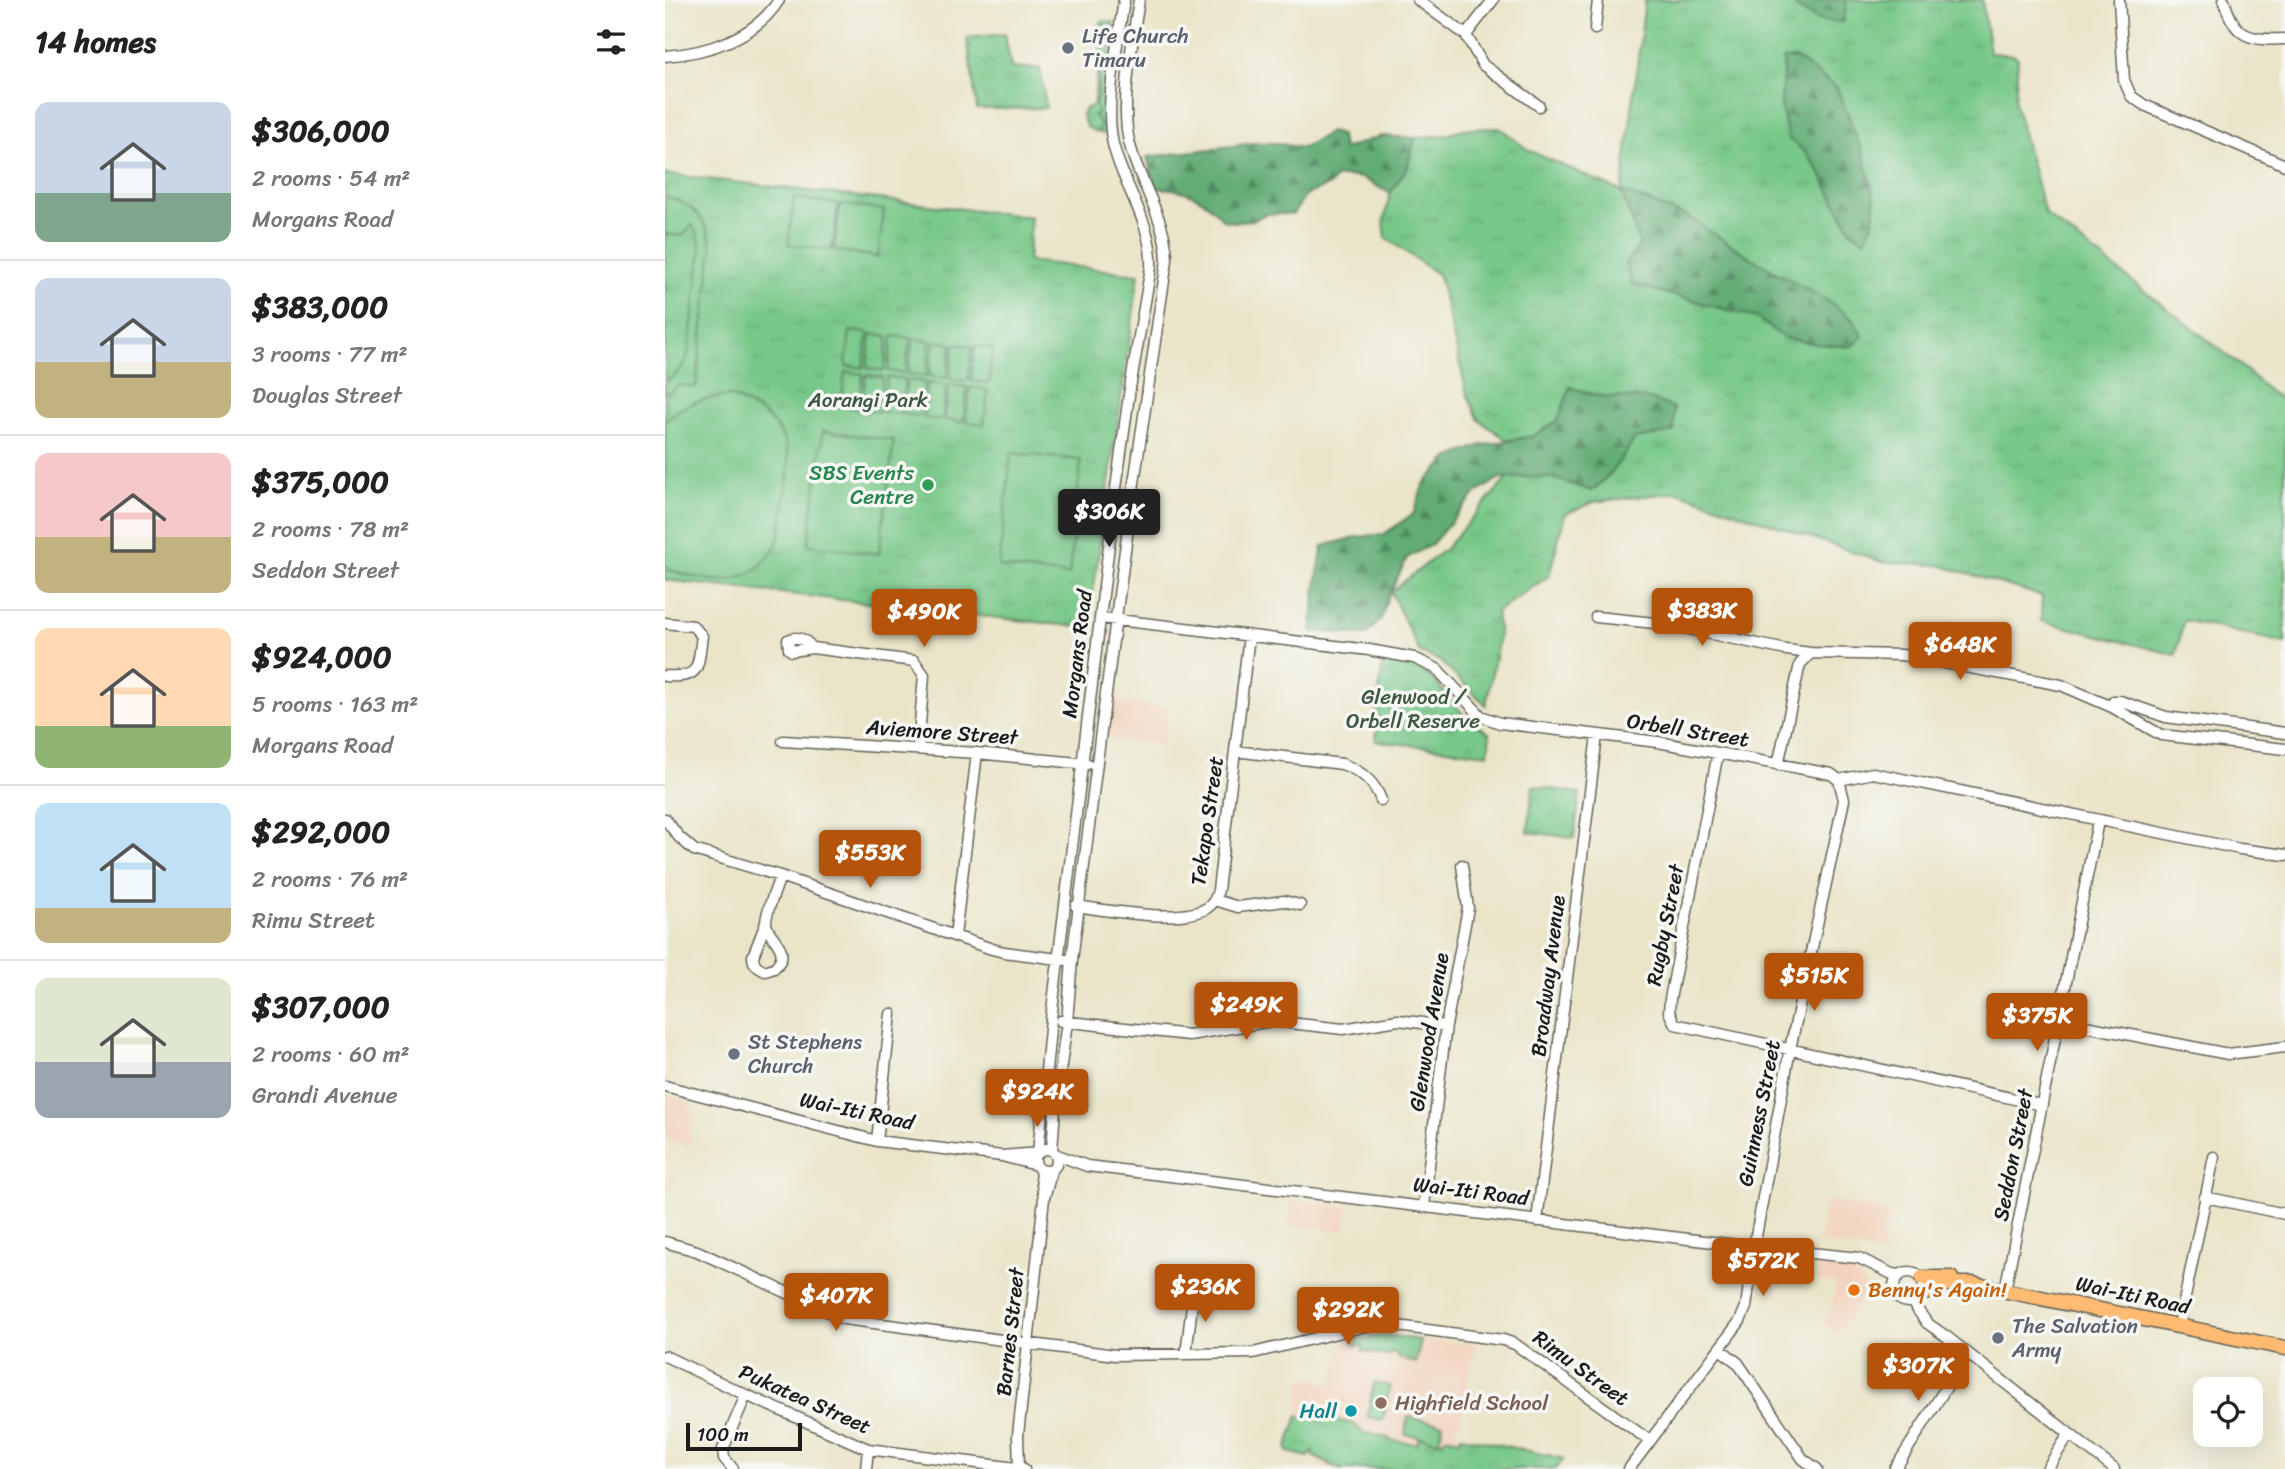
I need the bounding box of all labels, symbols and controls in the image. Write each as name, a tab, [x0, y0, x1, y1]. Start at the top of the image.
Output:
text: 14 homes	[35, 15, 156, 69]
place label: Life Church Timaru	[1082, 17, 1189, 79]
icon: filters	[592, 23, 630, 61]
marker: Life Church Timaru	[1060, 40, 1076, 56]
text: $306,000	[252, 104, 390, 158]
icon: home	[91, 130, 175, 214]
text: 2 rooms · 54 m²	[252, 158, 410, 199]
text: Morgans Road	[252, 199, 393, 240]
text: $383,000	[252, 280, 388, 334]
icon: home	[91, 306, 175, 390]
text: 3 rooms · 77 m²	[252, 334, 408, 375]
text: Douglas Street	[252, 375, 402, 416]
park label: Aorangi Park	[807, 381, 928, 419]
place label: SBS Events Centre	[809, 454, 914, 516]
text: $375,000	[252, 455, 389, 509]
marker: SBS Events Centre	[920, 477, 936, 493]
icon: home	[91, 481, 175, 565]
pin: $306K	[1060, 490, 1158, 549]
text: $306K	[1074, 491, 1144, 532]
text: 2 rooms · 78 m²	[252, 509, 409, 550]
text: Seddon Street	[252, 550, 399, 591]
street label: Morgans Road	[1050, 586, 1104, 720]
pin: $383K	[1653, 588, 1751, 648]
pin: $490K	[875, 590, 973, 649]
text: $383K	[1668, 590, 1736, 631]
text: $490K	[888, 591, 960, 632]
pin: $648K	[1911, 622, 2009, 682]
text: $648K	[1925, 624, 1995, 665]
text: $924,000	[252, 630, 392, 684]
icon: home	[91, 656, 175, 740]
park label: Glenwood / Orbell Reserve	[1346, 678, 1480, 740]
text: 5 rooms · 163 m²	[252, 684, 418, 725]
street label: Orbell Street	[1624, 702, 1752, 758]
street label: Aviemore Street	[864, 708, 1021, 756]
text: Morgans Road	[252, 725, 393, 766]
street label: Tekapo Street	[1179, 754, 1235, 888]
text: $292,000	[252, 805, 390, 859]
pin: $553K	[821, 830, 919, 890]
icon: home	[91, 831, 175, 915]
text: $553K	[835, 832, 905, 873]
text: 2 rooms · 76 m²	[252, 859, 408, 900]
street label: Rugby Street	[1635, 859, 1696, 989]
street label: Broadway Avenue	[1519, 893, 1577, 1059]
text: Rimu Street	[252, 900, 375, 941]
street label: Glenwood Avenue	[1398, 950, 1460, 1114]
pin: $515K	[1765, 954, 1863, 1013]
text: $515K	[1780, 955, 1848, 996]
text: $307,000	[252, 980, 390, 1034]
pin: $249K	[1197, 982, 1295, 1042]
text: $249K	[1210, 984, 1282, 1025]
pin: $375K	[1988, 993, 2086, 1053]
text: $375K	[2002, 995, 2072, 1036]
icon: home	[91, 1006, 175, 1090]
place label: St Stephens Church	[748, 1023, 862, 1085]
text: 2 rooms · 60 m²	[252, 1034, 410, 1075]
street label: Guinness Street	[1726, 1037, 1792, 1189]
marker: St Stephens Church	[726, 1046, 742, 1062]
pin: $924K	[988, 1070, 1086, 1129]
text: $924K	[1001, 1071, 1073, 1112]
text: Grandi Avenue	[252, 1075, 398, 1116]
street label: Wai-Iti Road	[796, 1080, 920, 1142]
street label: Seddon Street	[1982, 1084, 2045, 1224]
street label: Wai-Iti Road	[1411, 1165, 1533, 1217]
pin: $572K	[1714, 1238, 1812, 1298]
text: $572K	[1728, 1240, 1798, 1281]
street label: Barnes Street	[984, 1264, 1036, 1398]
pin: $236K	[1156, 1264, 1254, 1324]
street label: Wai-Iti Road	[2072, 1264, 2196, 1326]
text: $236K	[1171, 1266, 1239, 1307]
place label: Benny's Again!	[1868, 1271, 2008, 1309]
pin: $407K	[787, 1274, 885, 1333]
text: $407K	[800, 1275, 872, 1316]
marker: Benny's Again!	[1846, 1282, 1862, 1298]
pin: $292K	[1299, 1288, 1397, 1347]
text: $292K	[1313, 1289, 1383, 1330]
place label: The Salvation Army	[2011, 1307, 2138, 1369]
street label: Rimu Street	[1524, 1320, 1638, 1416]
marker: The Salvation Army	[1990, 1330, 2006, 1346]
pin: $307K	[1869, 1344, 1967, 1403]
text: $307K	[1883, 1345, 1953, 1386]
street label: Pukatea Street	[733, 1353, 877, 1445]
map controls	[2193, 1377, 2263, 1447]
button: locate	[2193, 1377, 2263, 1447]
place label: Highfield School	[1395, 1384, 1549, 1422]
place label: Hall	[1300, 1392, 1338, 1430]
marker: Highfield School	[1373, 1395, 1389, 1411]
marker: Hall	[1343, 1403, 1359, 1419]
text: 100 m	[697, 1418, 749, 1451]
scale bar	[686, 1420, 801, 1452]

